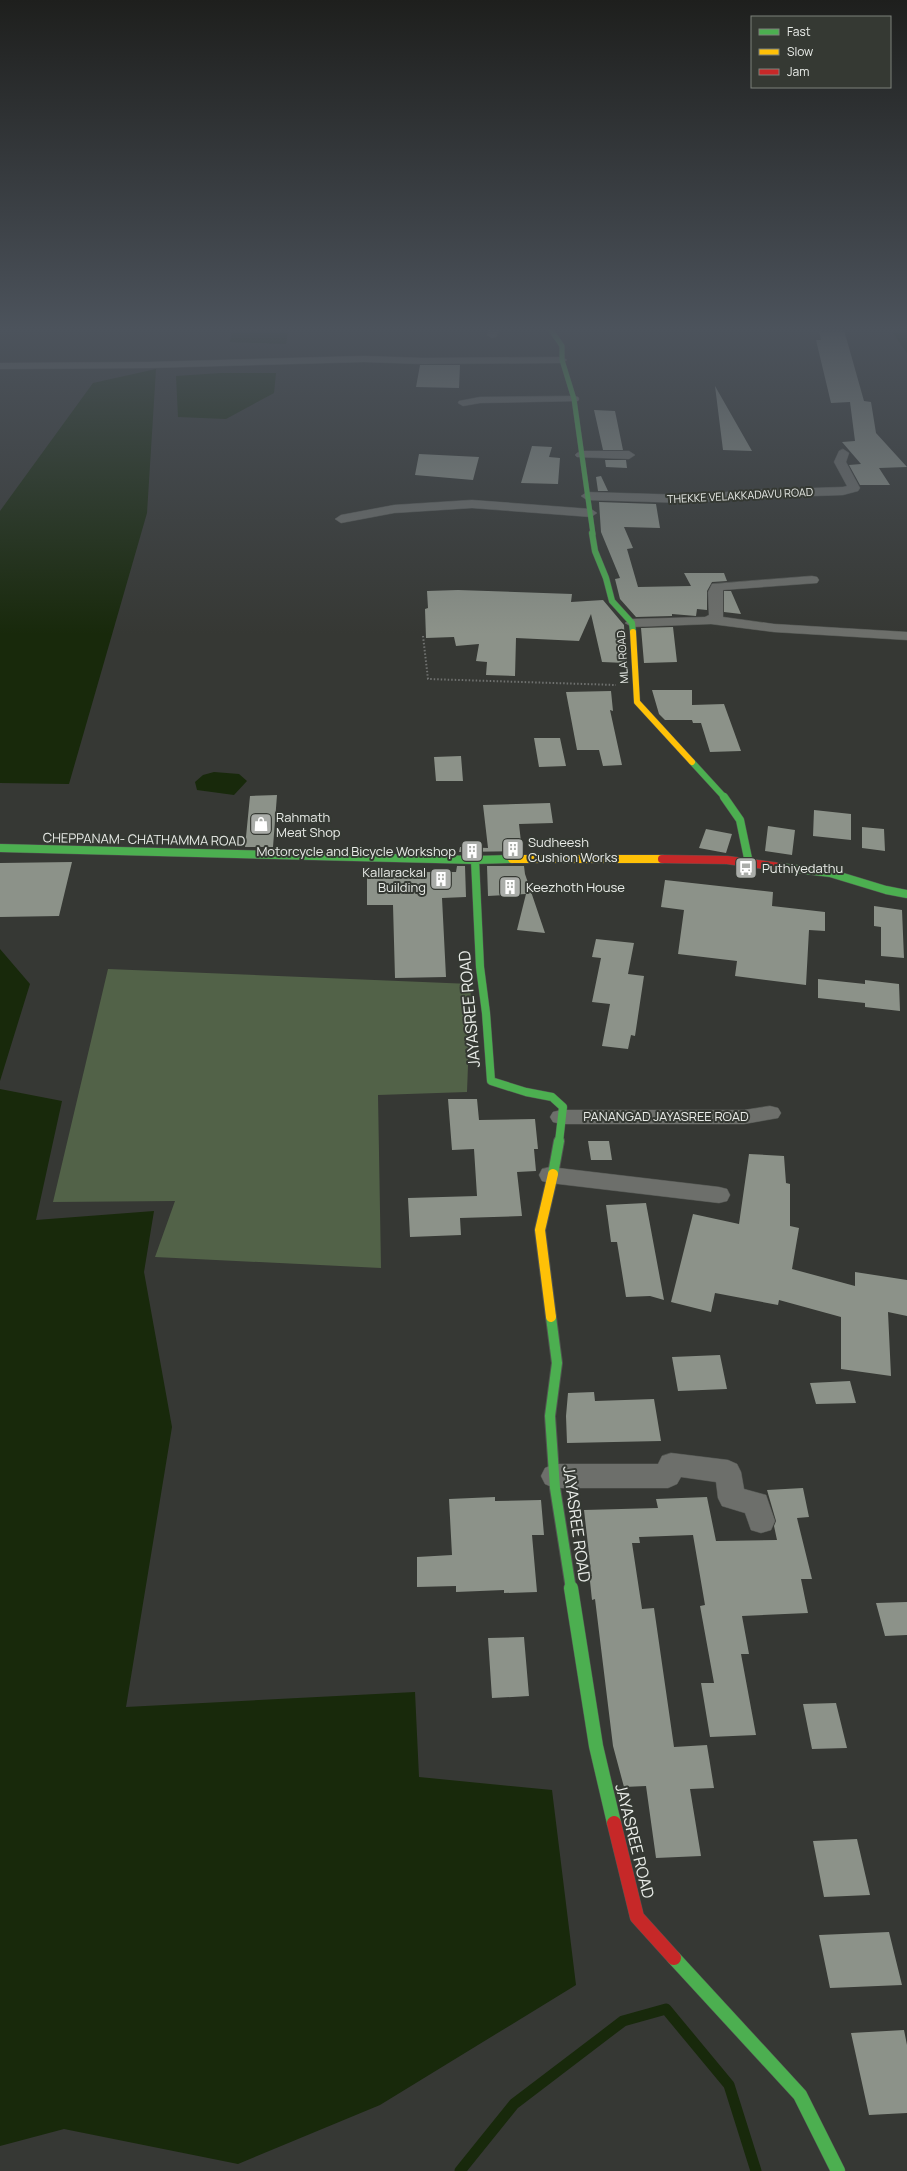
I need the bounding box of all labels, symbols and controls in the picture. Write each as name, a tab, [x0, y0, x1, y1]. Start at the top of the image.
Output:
legend	[751, 16, 891, 88]
text: Fast	[787, 23, 811, 40]
text: Slow	[787, 43, 813, 60]
text: Jam	[787, 63, 809, 80]
street label: THEKKE VELAKKADAVU ROAD	[667, 484, 813, 506]
street label: MLA ROAD	[613, 630, 631, 684]
place label: Rahmath Meat Shop	[276, 808, 341, 841]
shop icon: Rahmath Meat Shop	[248, 811, 274, 837]
street label: CHEPPANAM- CHATHAMMA ROAD	[43, 828, 246, 850]
place label: Sudheesh Cushion Works	[528, 833, 618, 866]
building icon: Sudheesh Cushion Works	[500, 836, 526, 862]
building icon: Motorcycle and Bicycle Workshop	[459, 838, 485, 864]
place label: Motorcycle and Bicycle Workshop	[256, 842, 456, 860]
bus stop icon: Puthiyedathu	[733, 855, 759, 881]
place label: Puthiyedathu	[762, 859, 843, 877]
place label: Kallarackal Building	[362, 863, 426, 896]
building icon: Kallarackal Building	[428, 866, 454, 892]
building icon: Keezhoth House	[497, 874, 523, 900]
place label: Keezhoth House	[526, 878, 625, 896]
street label: JAYASREE ROAD	[453, 949, 485, 1068]
street label: PANANGAD JAYASREE ROAD	[583, 1107, 749, 1125]
street label: JAYASREE ROAD	[558, 1464, 596, 1584]
street label: JAYASREE ROAD	[610, 1781, 660, 1901]

